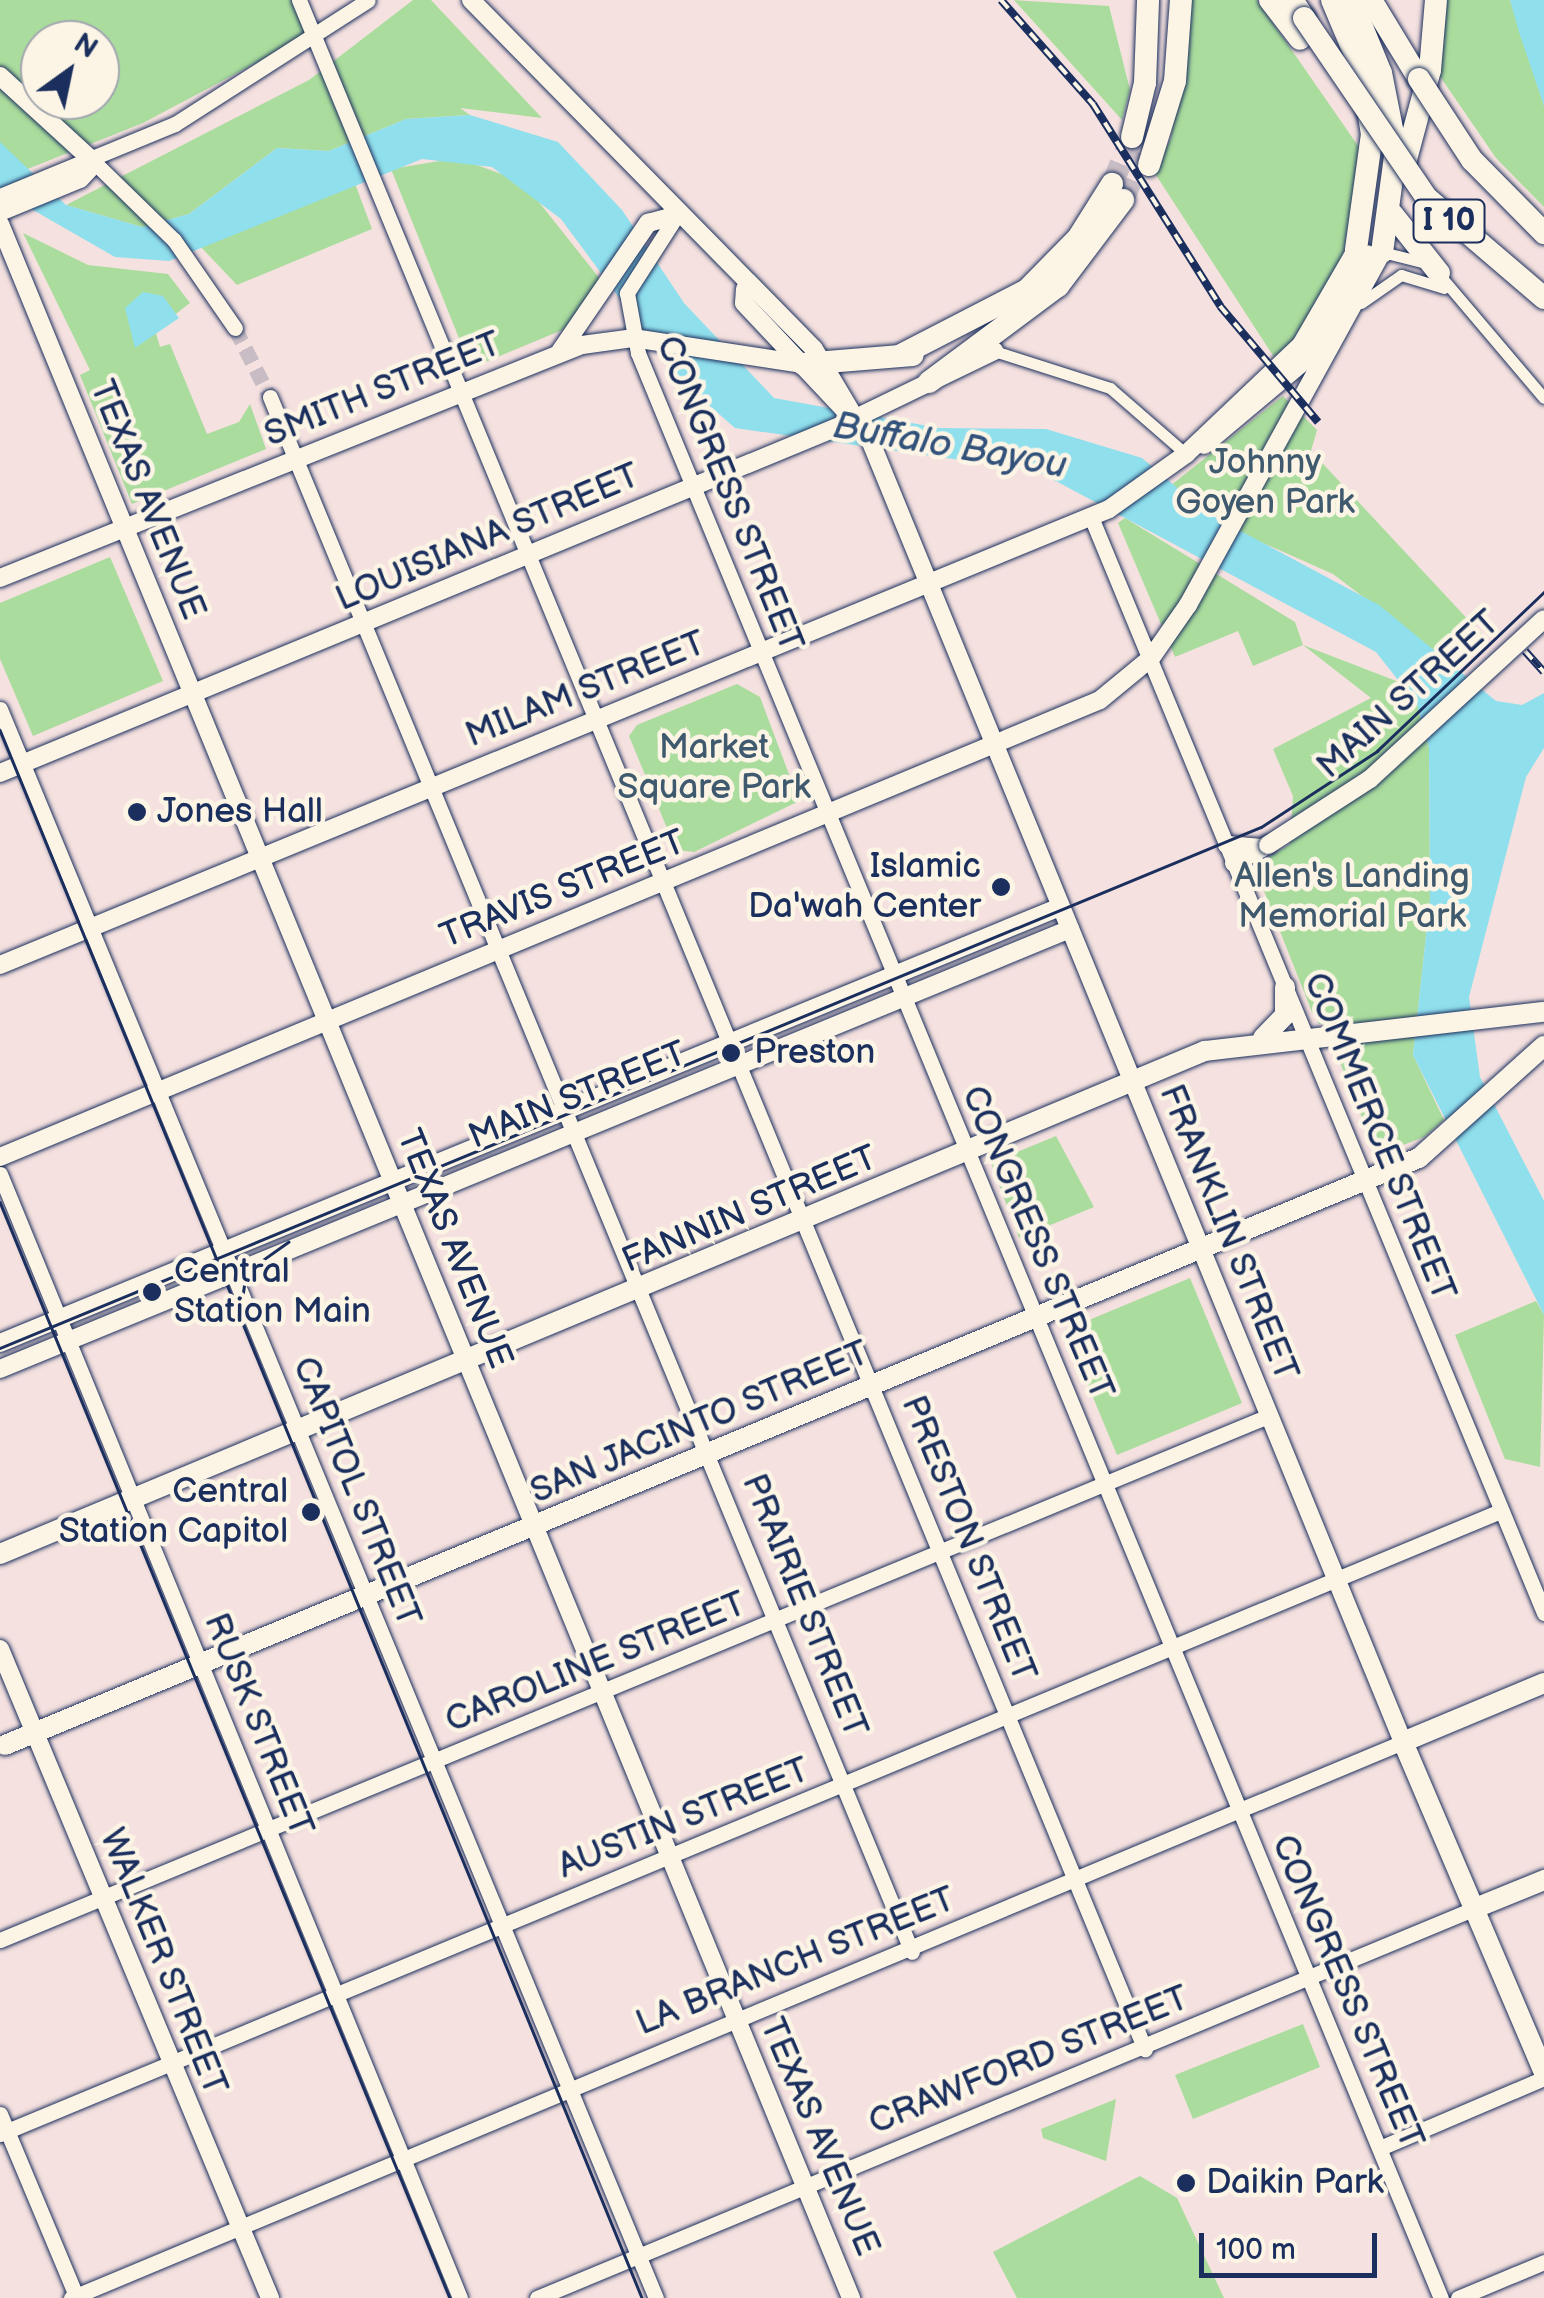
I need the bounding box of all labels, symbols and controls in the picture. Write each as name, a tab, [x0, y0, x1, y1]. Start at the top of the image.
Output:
north arrow	[20, 20, 120, 120]
text: N	[68, 27, 103, 66]
road number: I 10	[1412, 194, 1486, 248]
street label: SMITH STREET	[258, 323, 508, 457]
street label: CONGRESS STREET	[646, 330, 812, 658]
street label: TEXAS AVENUE	[80, 374, 214, 626]
water label: Buffalo Bayou	[830, 403, 1070, 489]
park label: Johnny Goyen Park	[1175, 442, 1355, 524]
street label: LOUISIANA STREET	[330, 455, 646, 621]
street label: MAIN STREET	[1309, 602, 1509, 788]
street label: MILAM STREET	[460, 623, 712, 757]
park label: Market Square Park	[617, 727, 811, 809]
place label: Jones Hall	[157, 791, 323, 833]
marker: Jones Hall	[126, 801, 148, 823]
street label: TRAVIS STREET	[434, 822, 692, 958]
place label: Islamic Da'wah Center	[748, 846, 981, 928]
park label: Allen's Landing Memorial Park	[1234, 856, 1470, 938]
marker: Islamic Da'wah Center	[990, 876, 1012, 898]
street label: COMMERCE STREET	[1294, 966, 1464, 1308]
place label: Preston	[754, 1032, 875, 1074]
street label: MAIN STREET	[463, 1033, 693, 1159]
marker: Preston	[718, 1040, 744, 1066]
street label: FRANKLIN STREET	[1149, 1078, 1307, 1388]
street label: CONGRESS STREET	[952, 1079, 1122, 1407]
street label: TEXAS AVENUE	[387, 1123, 521, 1375]
street label: FANNIN STREET	[616, 1137, 884, 1283]
place label: Central Station Main	[174, 1251, 371, 1333]
marker: Central Station Main	[139, 1279, 165, 1305]
street label: SAN JACINTO STREET	[523, 1332, 877, 1514]
street label: CAPITOL STREET	[283, 1351, 429, 1633]
street label: PRESTON STREET	[891, 1390, 1045, 1688]
street label: PRAIRIE STREET	[732, 1468, 876, 1744]
place label: Central Station Capitol	[59, 1471, 288, 1553]
marker: Central Station Capitol	[298, 1499, 324, 1525]
street label: CAROLINE STREET	[439, 1583, 753, 1743]
street label: RUSK STREET	[194, 1607, 322, 1843]
street label: AUSTIN STREET	[552, 1749, 816, 1889]
street label: WALKER STREET	[90, 1822, 236, 2102]
street label: CONGRESS STREET	[1262, 1828, 1432, 2156]
street label: LA BRANCH STREET	[630, 1879, 962, 2045]
street label: CRAWFORD STREET	[863, 1977, 1195, 2145]
street label: TEXAS AVENUE	[750, 2012, 888, 2262]
place label: Daikin Park	[1206, 2162, 1384, 2204]
marker: Daikin Park	[1175, 2172, 1197, 2194]
scale bar	[1204, 2213, 1382, 2275]
text: 100 m	[1216, 2232, 1296, 2268]

